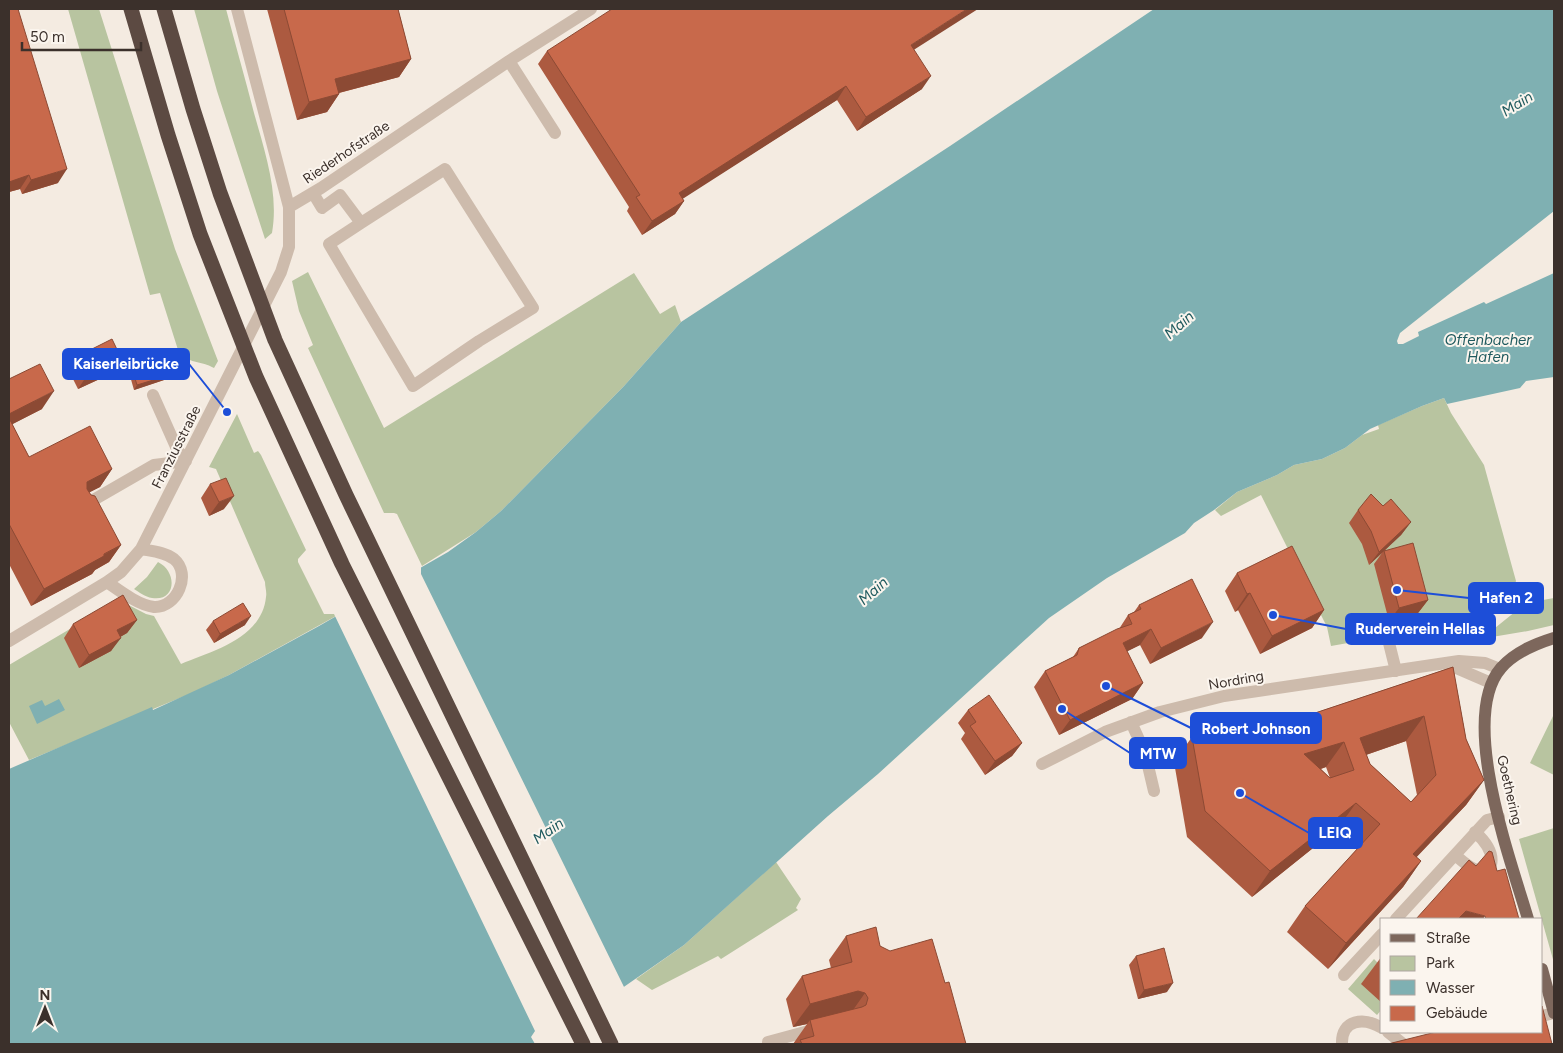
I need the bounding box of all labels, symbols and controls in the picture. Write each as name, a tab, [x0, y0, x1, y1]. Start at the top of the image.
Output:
scale bar	[22, 20, 141, 52]
text: 50 m	[30, 28, 65, 46]
water label: Main	[1498, 88, 1536, 120]
street label: Riederhofstraße	[300, 117, 393, 188]
water label: Main	[1161, 307, 1197, 343]
water label: Offenbacher Hafen	[1445, 331, 1532, 366]
callout: Kaiserleibrücke	[63, 349, 189, 379]
text: Kaiserleibrücke	[73, 355, 180, 373]
street label: Franziusstraße	[148, 403, 205, 492]
water label: Main	[855, 573, 891, 609]
callout: Hafen 2	[1469, 583, 1543, 613]
text: Hafen 2	[1479, 589, 1533, 607]
callout: Ruderverein Hellas	[1346, 614, 1495, 644]
text: Ruderverein Hellas	[1355, 620, 1485, 638]
street label: Nordring	[1207, 667, 1265, 694]
callout: Robert Johnson	[1191, 713, 1321, 743]
text: Robert Johnson	[1201, 720, 1311, 738]
callout: MTW	[1130, 738, 1186, 768]
text: MTW	[1140, 745, 1176, 763]
street label: Goethering	[1493, 754, 1526, 827]
water label: Main	[529, 814, 567, 848]
callout: LEIQ	[1309, 818, 1362, 848]
text: LEIQ	[1318, 824, 1352, 842]
legend	[1380, 918, 1543, 1033]
text: Straße	[1426, 929, 1470, 947]
text: Park	[1426, 954, 1455, 972]
text: Wasser	[1426, 979, 1475, 997]
north arrow	[20, 983, 70, 1033]
text: N	[40, 987, 50, 1004]
text: Gebäude	[1426, 1004, 1487, 1022]

